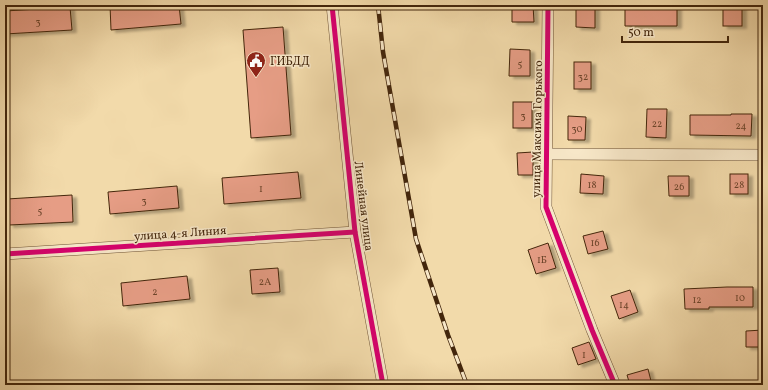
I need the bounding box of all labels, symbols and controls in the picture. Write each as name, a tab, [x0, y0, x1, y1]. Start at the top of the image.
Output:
house number: 3	[35, 15, 41, 29]
scale bar	[622, 18, 728, 44]
text: 50 m	[628, 25, 654, 41]
public building icon: ГИБДД	[245, 50, 267, 78]
place label: ГИБДД	[270, 54, 310, 70]
house number: 5	[518, 57, 523, 71]
street label: улица Максима Горького	[529, 60, 547, 198]
house number: 32	[578, 70, 588, 84]
house number: 3	[520, 109, 526, 123]
house number: 22	[652, 117, 662, 131]
house number: 24	[735, 119, 747, 133]
house number: 30	[572, 122, 582, 136]
street label: Линейная улица	[350, 160, 376, 252]
house number: 18	[588, 178, 596, 192]
house number: 28	[734, 178, 744, 192]
house number: 26	[674, 180, 684, 194]
house number: 1	[259, 182, 263, 196]
house number: 3	[141, 194, 147, 208]
house number: 5	[38, 204, 43, 218]
street label: улица 4-я Линия	[133, 223, 227, 245]
house number: 16	[591, 236, 599, 250]
house number: 1Б	[537, 253, 547, 267]
house number: 2А	[259, 275, 271, 289]
house number: 2	[152, 285, 158, 299]
house number: 10	[735, 291, 745, 305]
house number: 12	[692, 293, 702, 307]
house number: 14	[619, 298, 629, 312]
house number: 1	[582, 348, 586, 362]

